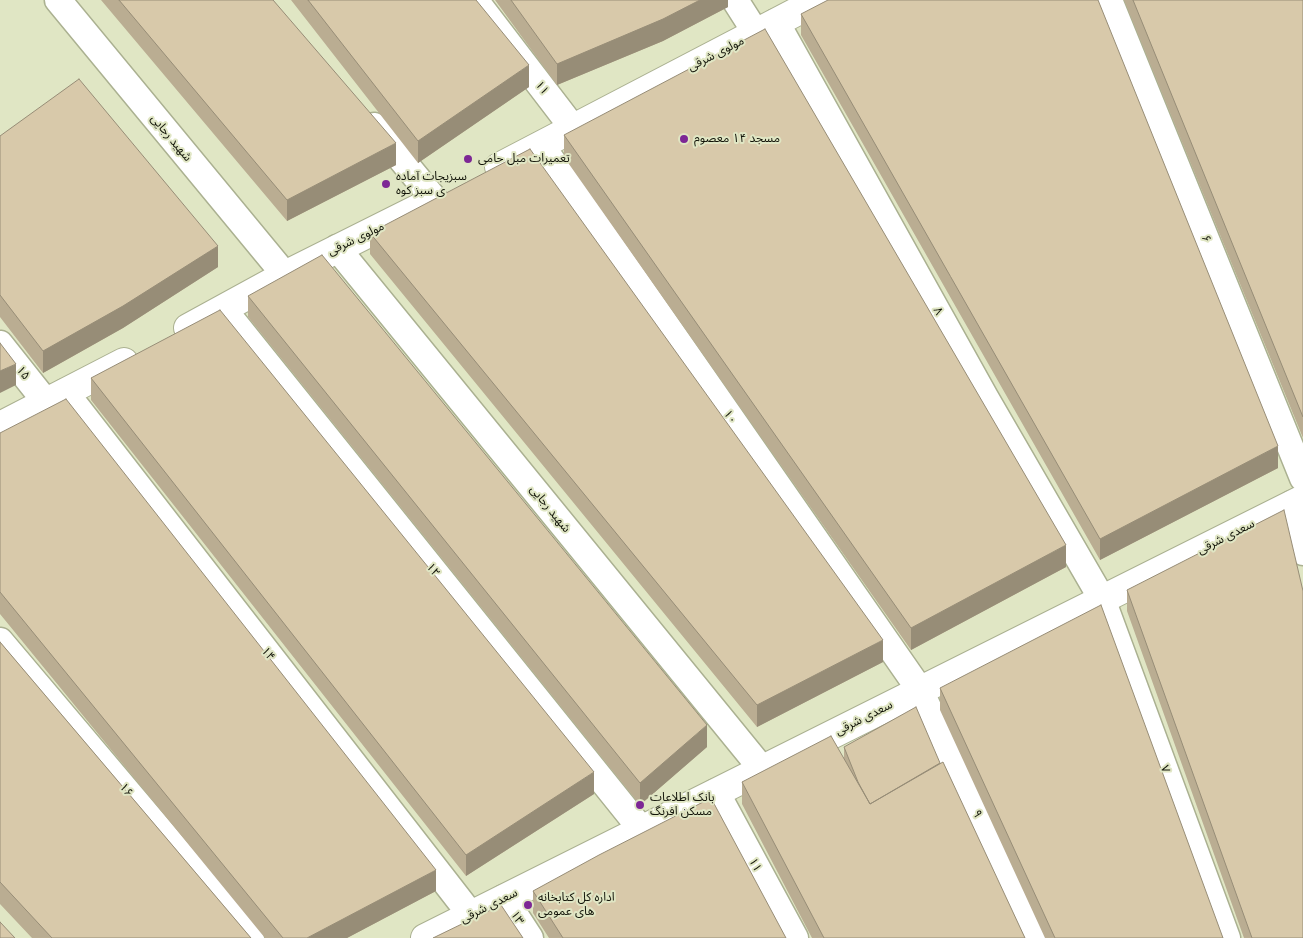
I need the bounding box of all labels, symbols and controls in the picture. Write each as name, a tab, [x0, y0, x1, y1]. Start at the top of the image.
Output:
street label: مولوی شرقی	[686, 34, 746, 74]
street label: ۱۱	[532, 78, 552, 98]
street label: شهید رجایی	[147, 112, 195, 164]
place label: مسجد ۱۴ معصوم	[694, 132, 780, 146]
marker: مسجد ۱۴ معصوم	[678, 133, 690, 145]
place label: تعمیرات مبل حامی	[478, 152, 570, 166]
marker: تعمیرات مبل حامی	[462, 153, 474, 165]
place label: سبزیجات آماده ی سبز کوه	[396, 170, 467, 198]
marker: سبزیجات آماده ی سبز کوه	[380, 178, 392, 190]
street label: مولوی شرقی	[325, 219, 387, 259]
street label: ۶	[1198, 233, 1214, 245]
street label: ۸	[930, 305, 946, 317]
street label: ۱۵	[13, 363, 33, 383]
street label: ۱۰	[720, 407, 740, 427]
street label: شهید رجایی	[527, 483, 573, 535]
street label: سعدی شرقی	[1195, 516, 1257, 558]
street label: ۱۲	[423, 560, 443, 580]
street label: ۱۴	[258, 644, 278, 664]
street label: سعدی شرقی	[833, 697, 895, 739]
street label: ۷	[1157, 763, 1173, 775]
street label: ۱۶	[116, 780, 136, 800]
place label: بانک اطلاعات مسکن افرنگ	[650, 791, 714, 819]
marker: بانک اطلاعات مسکن افرنگ	[634, 799, 646, 811]
street label: ۹	[969, 808, 985, 820]
street label: ۱۱	[745, 856, 765, 874]
street label: سعدی شرقی	[458, 885, 520, 927]
place label: اداره کل کتابخانه های عمومی	[538, 891, 615, 919]
marker: اداره کل کتابخانه های عمومی	[522, 899, 534, 911]
street label: ۱۳	[507, 908, 527, 928]

